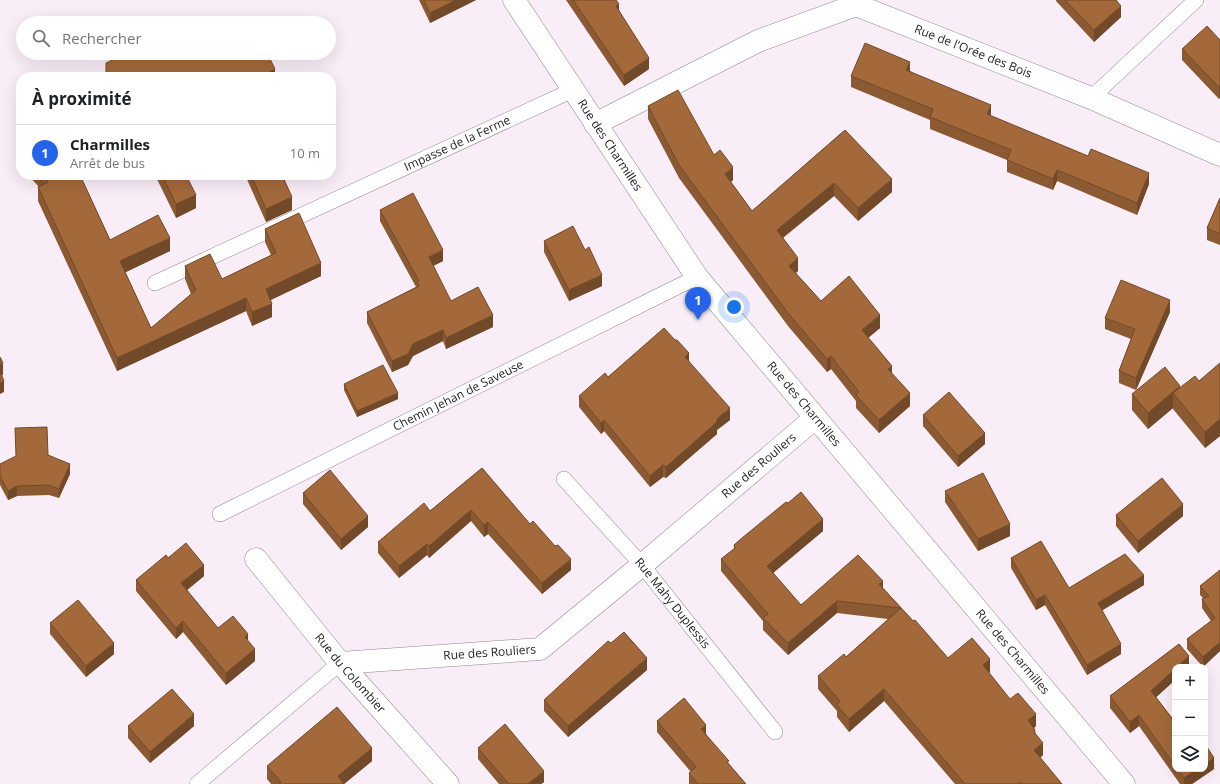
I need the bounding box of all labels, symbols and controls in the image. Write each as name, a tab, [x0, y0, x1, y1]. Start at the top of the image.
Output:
search box	[16, 16, 336, 60]
street label: Rue de l'Orée des Bois	[912, 20, 1035, 82]
icon: search	[30, 27, 52, 49]
text: Rechercher	[62, 28, 142, 48]
text: À proximité	[32, 87, 131, 110]
street label: Rue des Charmilles	[574, 96, 647, 194]
street label: Impasse de la Ferme	[401, 111, 513, 175]
text: Charmilles	[70, 134, 150, 154]
text: 1	[41, 144, 49, 162]
text: 10 m	[290, 144, 320, 162]
text: Arrêt de bus	[70, 154, 145, 172]
pin: 1	[685, 287, 711, 320]
your location	[724, 297, 744, 317]
street label: Chemin Jehan de Saveuse	[390, 355, 526, 435]
street label: Rue des Charmilles	[763, 357, 845, 450]
street label: Rue des Rouliers	[718, 429, 800, 502]
street label: Rue Mahy Duplessis	[631, 554, 715, 652]
street label: Rue des Charmilles	[972, 605, 1054, 698]
street label: Rue du Colombier	[311, 629, 390, 717]
street label: Rue des Rouliers	[443, 640, 537, 664]
map controls	[1172, 664, 1208, 772]
button: +	[1172, 664, 1208, 700]
button: −	[1172, 700, 1208, 736]
button: layers	[1172, 736, 1208, 772]

